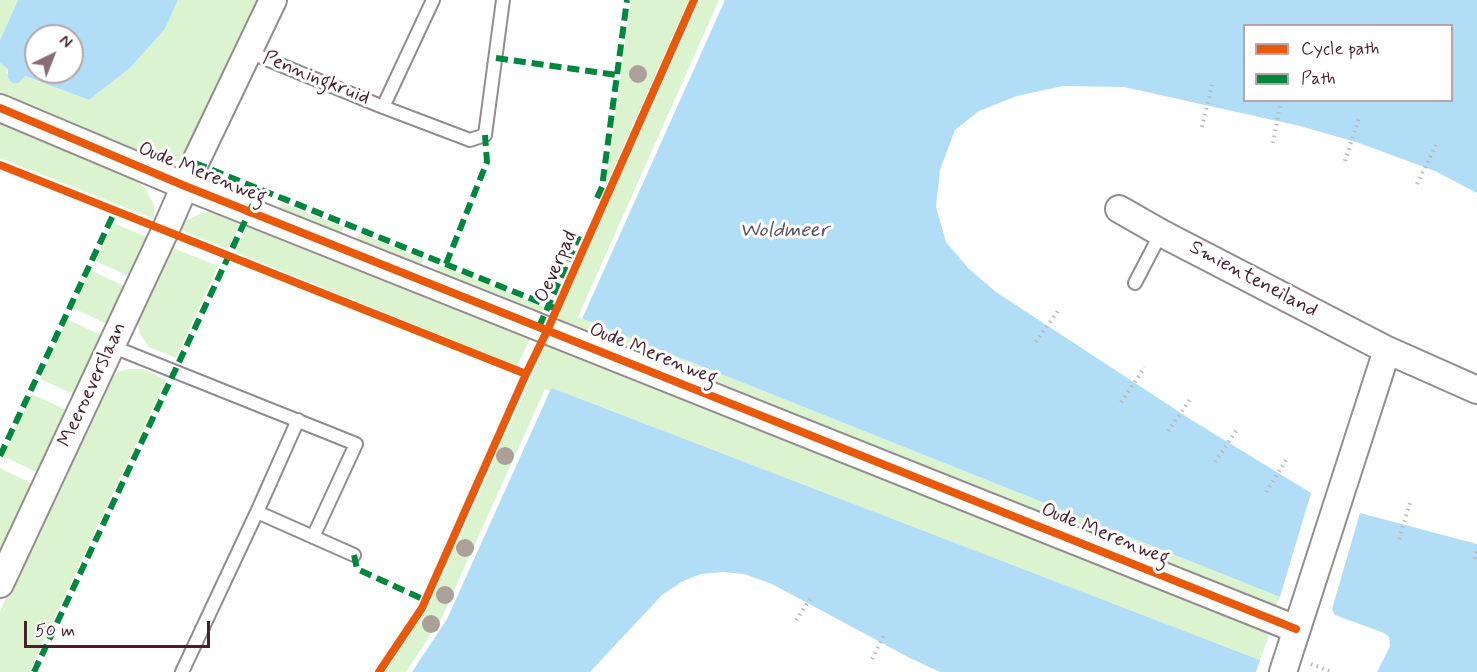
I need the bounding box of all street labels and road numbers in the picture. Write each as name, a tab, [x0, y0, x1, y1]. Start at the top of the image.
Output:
street label: Penningkruid	[259, 47, 373, 111]
street label: Oude Merenweg	[134, 137, 270, 211]
street label: Oeverpad	[530, 227, 584, 307]
street label: Smienteneiland	[1185, 236, 1321, 324]
street label: Oude Merenweg	[585, 318, 721, 392]
street label: Meeroeverslaan	[54, 319, 132, 451]
street label: Oude Merenweg	[1037, 498, 1173, 572]

